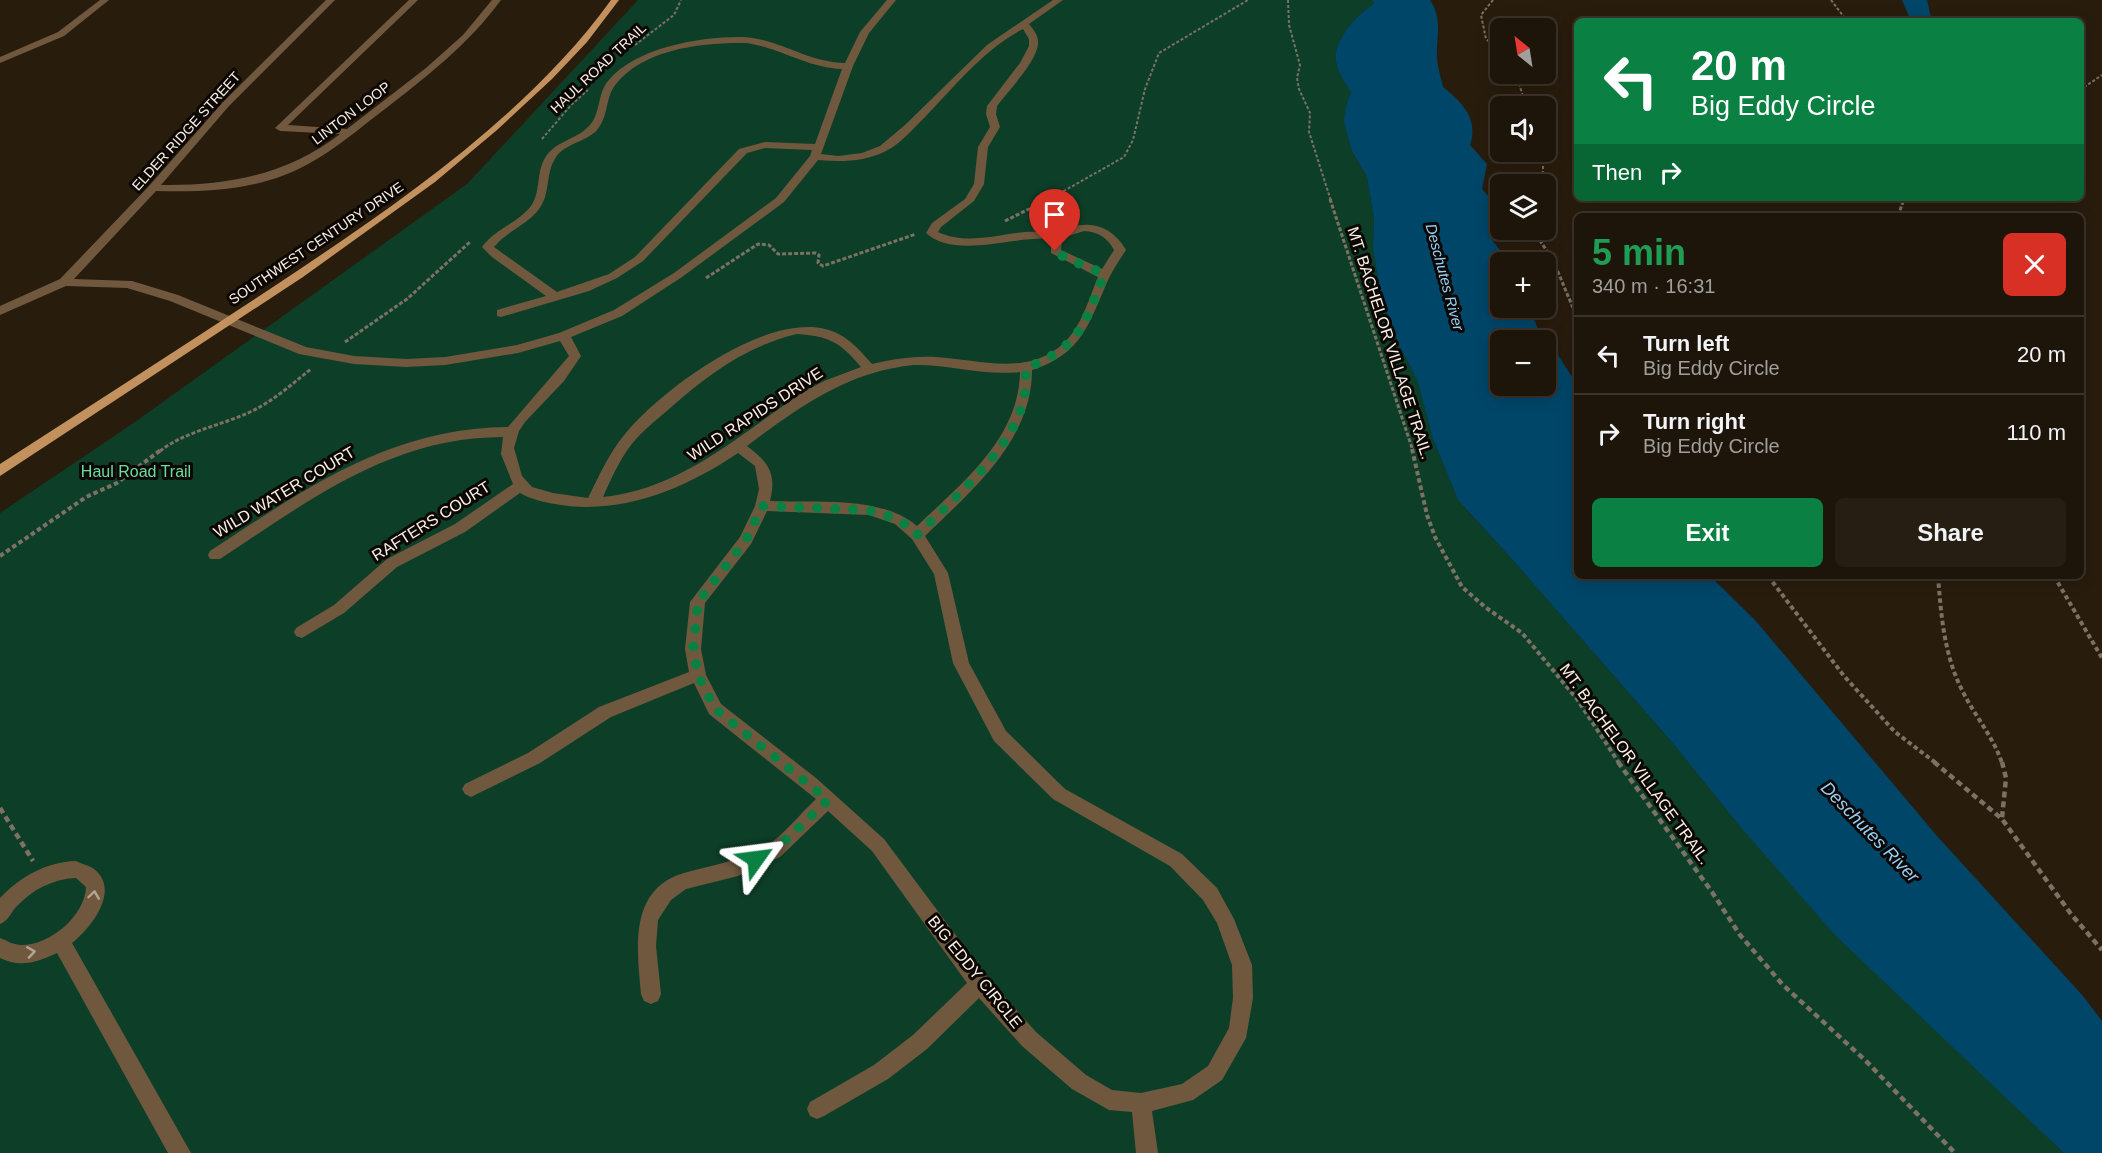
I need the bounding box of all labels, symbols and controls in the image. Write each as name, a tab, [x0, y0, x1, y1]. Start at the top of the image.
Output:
north arrow	[1490, 18, 1556, 84]
map controls	[1490, 18, 1556, 396]
street label: HAUL ROAD TRAIL	[547, 20, 649, 116]
icon: left	[1592, 42, 1670, 120]
text: 20 m	[1691, 42, 1787, 89]
street label: ELDER RIDGE STREET	[129, 68, 244, 194]
street label: LINTON LOOP	[309, 78, 393, 148]
text: Big Eddy Circle	[1691, 91, 1876, 121]
button: sound	[1490, 96, 1556, 162]
icon: right	[1654, 156, 1687, 189]
text: Then	[1592, 160, 1642, 185]
button: layers	[1490, 174, 1556, 240]
street label: SOUTHWEST CENTURY DRIVE	[226, 179, 406, 307]
pin	[1029, 189, 1080, 251]
icon: arrive	[1038, 198, 1071, 231]
water label: Deschutes River	[1423, 222, 1468, 333]
street label: MT. BACHELOR VILLAGE TRAIL.	[1344, 225, 1436, 461]
text: 5 min	[1592, 232, 1686, 273]
button: close	[2003, 233, 2066, 296]
button: +	[1490, 252, 1556, 318]
text: 340 m · 16:31	[1592, 275, 1715, 297]
button: −	[1490, 330, 1556, 396]
text: Turn left	[1643, 331, 1729, 356]
icon: left	[1592, 339, 1625, 372]
text: 20 m	[2017, 342, 2066, 367]
text: Big Eddy Circle	[1643, 357, 1780, 379]
street label: WILD RAPIDS DRIVE	[684, 364, 826, 464]
text: Turn right	[1643, 409, 1745, 434]
icon: right	[1592, 417, 1625, 450]
text: 110 m	[2006, 420, 2066, 445]
text: Big Eddy Circle	[1643, 435, 1780, 457]
street label: WILD WATER COURT	[210, 443, 358, 541]
park label: Haul Road Trail	[81, 463, 191, 480]
street label: RAFTERS COURT	[369, 478, 493, 564]
button: Exit	[1592, 498, 1823, 567]
button: Share	[1835, 498, 2066, 567]
street label: MT. BACHELOR VILLAGE TRAIL.	[1557, 661, 1713, 867]
water label: Deschutes River	[1817, 778, 1924, 887]
position arrow	[724, 827, 788, 891]
one-way arrow	[87, 890, 99, 900]
street label: BIG EDDY CIRCLE	[925, 913, 1025, 1031]
one-way arrow	[26, 946, 35, 958]

